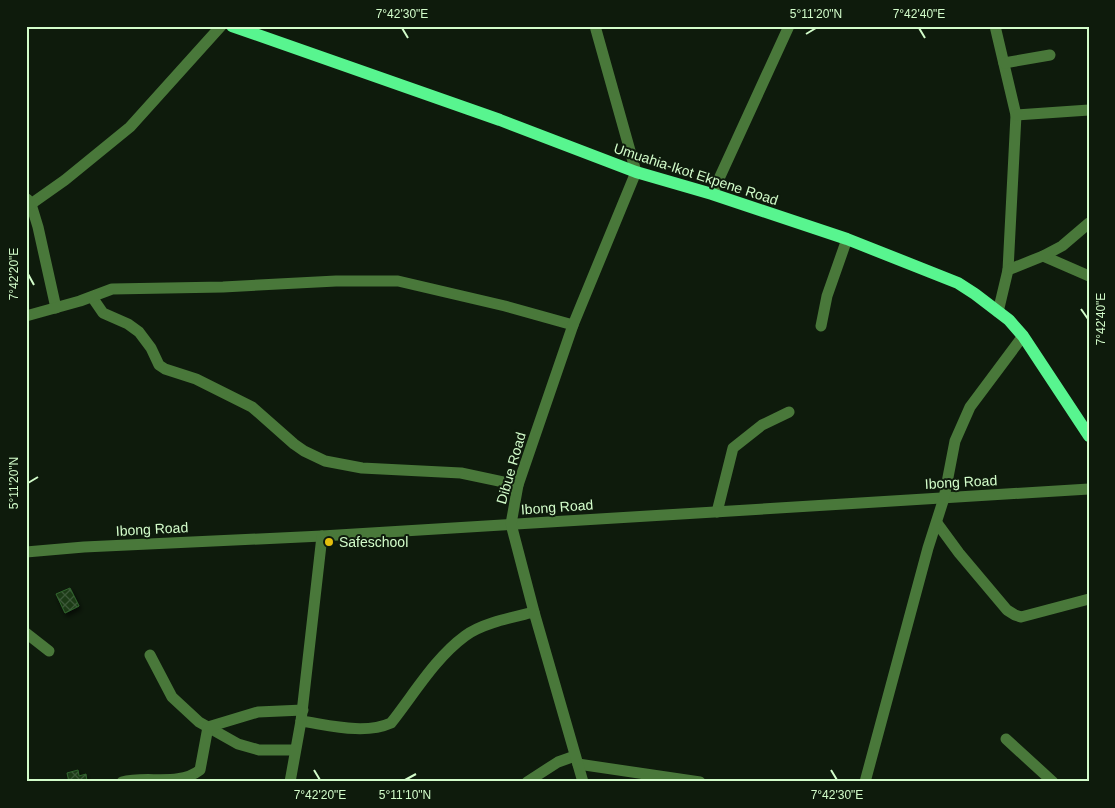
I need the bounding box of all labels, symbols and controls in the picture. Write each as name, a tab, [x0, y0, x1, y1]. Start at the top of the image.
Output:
text: 7°42'30"E	[376, 7, 428, 21]
text: 5°11'20"N	[790, 7, 842, 21]
text: 7°42'40"E	[893, 7, 945, 21]
street label: Umuahia-Ikot Ekpene Road	[612, 140, 780, 208]
text: 7°42'20"E	[7, 248, 21, 300]
text: 7°42'40"E	[1094, 293, 1108, 345]
street label: Dibue Road	[493, 430, 529, 506]
text: 5°11'20"N	[7, 457, 21, 509]
street label: Ibong Road	[924, 472, 998, 492]
street label: Ibong Road	[520, 496, 594, 518]
street label: Ibong Road	[115, 519, 189, 539]
place label: Safeschool	[339, 534, 408, 550]
marker: Safeschool	[323, 536, 335, 548]
text: 7°42'20"E	[294, 788, 346, 802]
text: 5°11'10"N	[379, 788, 431, 802]
text: 7°42'30"E	[811, 788, 863, 802]

